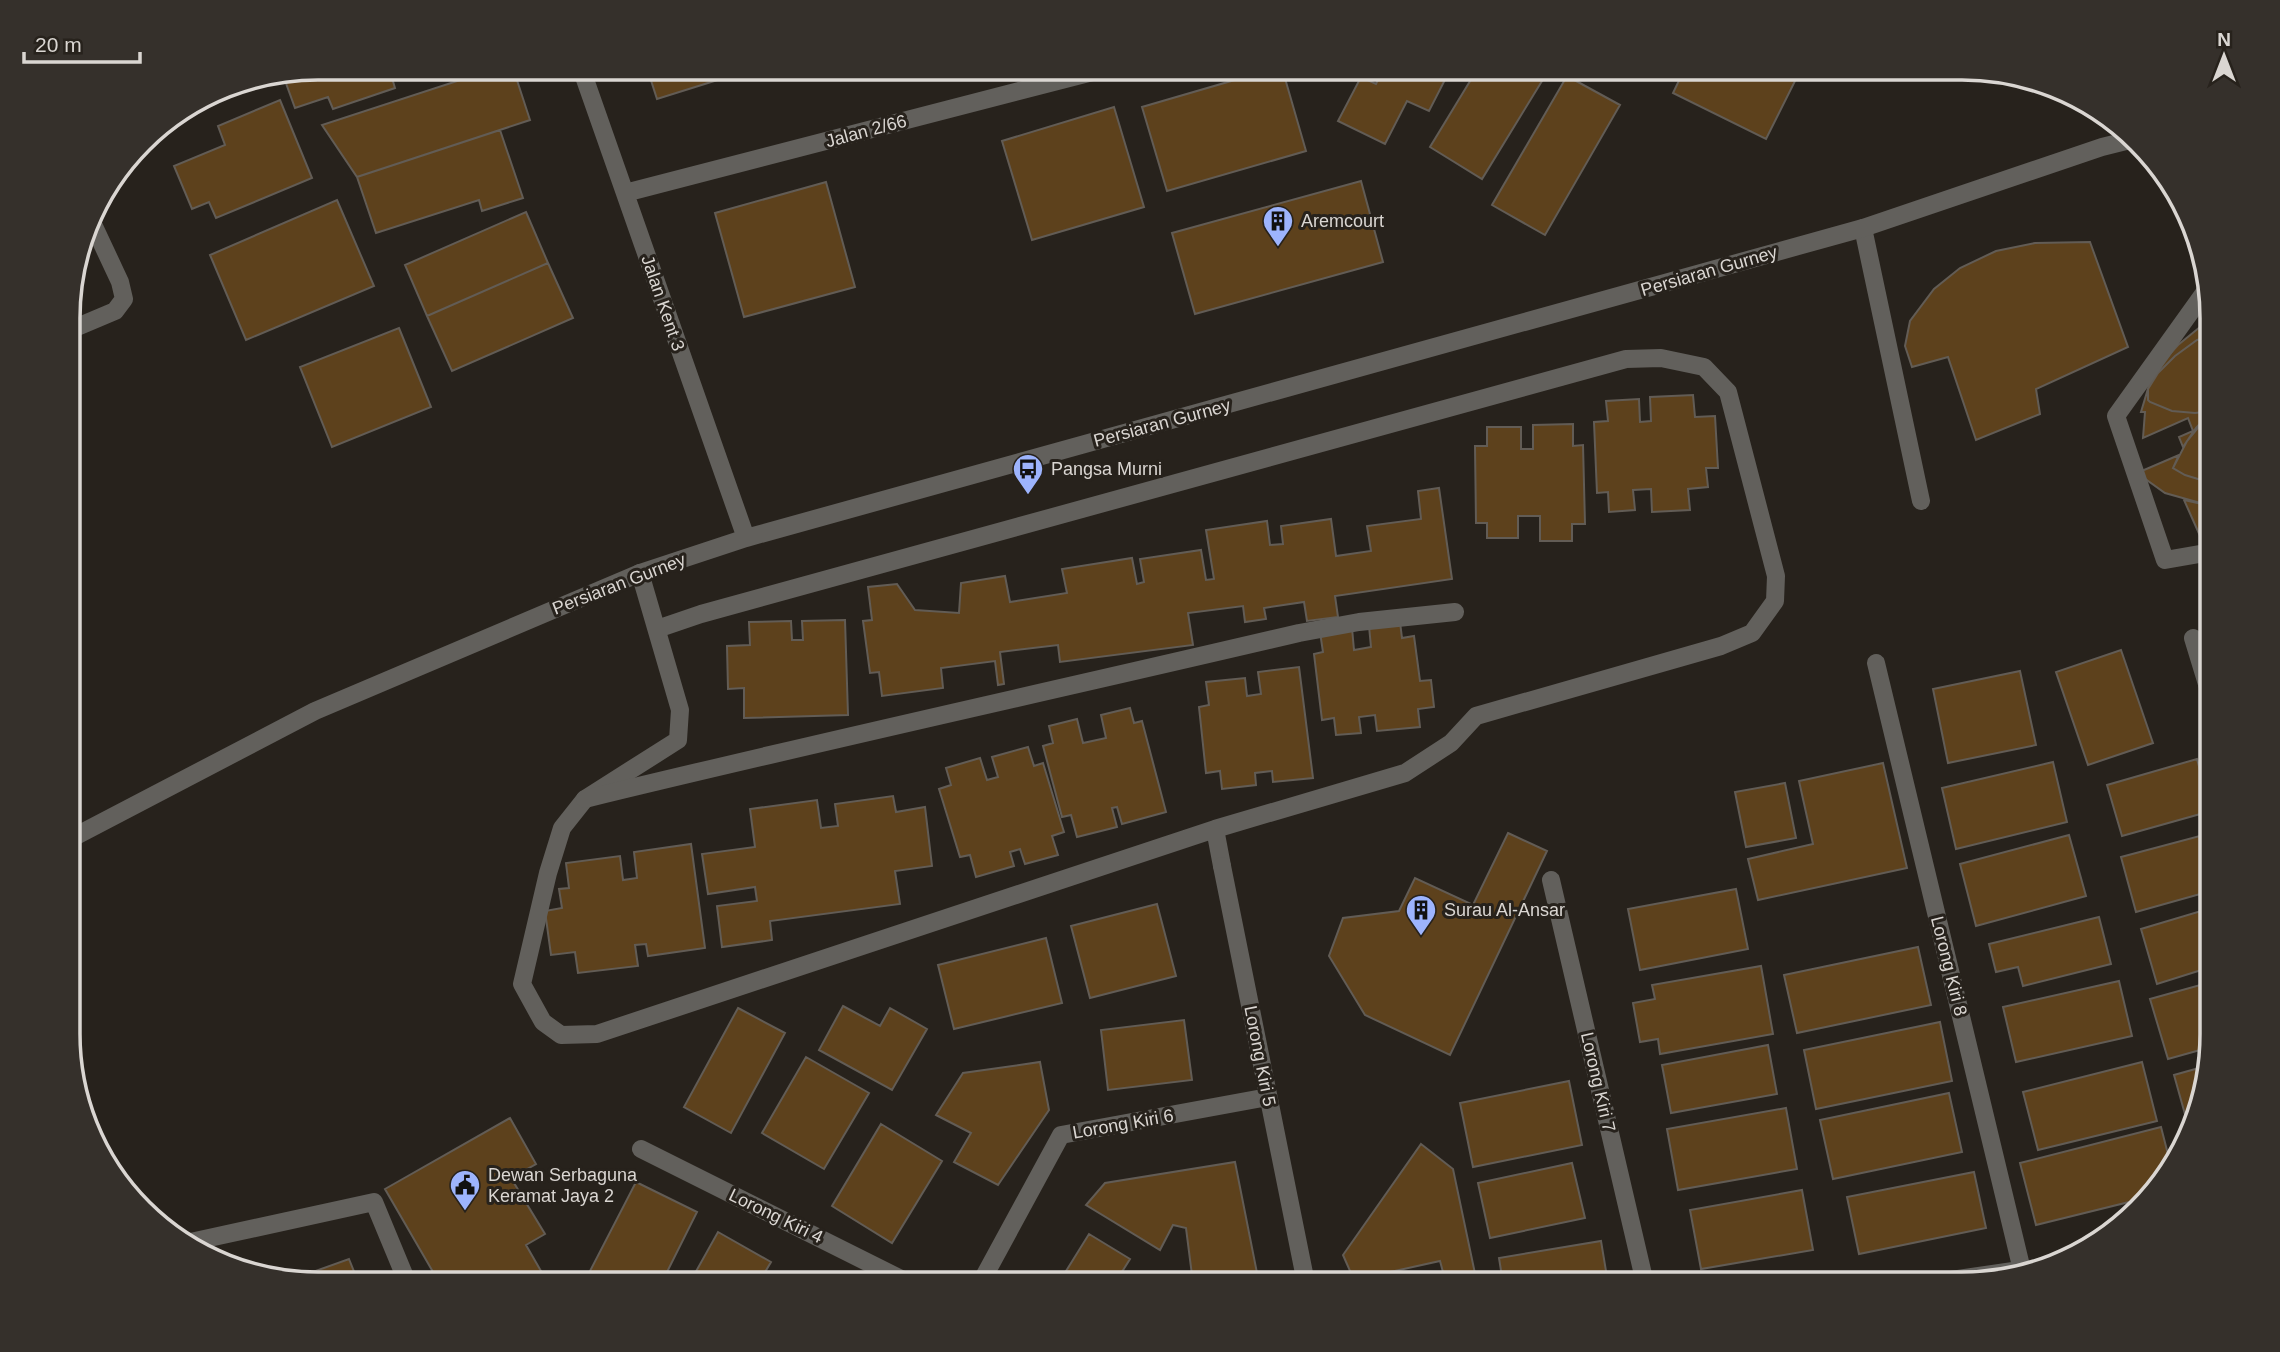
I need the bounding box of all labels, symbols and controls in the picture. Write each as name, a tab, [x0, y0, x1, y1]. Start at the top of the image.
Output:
scale bar	[24, 21, 140, 65]
north arrow	[2189, 21, 2259, 91]
text: N	[2217, 29, 2231, 50]
text: 20 m	[35, 33, 82, 56]
street label: Jalan 2/66	[823, 111, 909, 151]
building icon: Aremcourt	[1261, 204, 1295, 248]
place label: Aremcourt	[1301, 211, 1384, 231]
street label: Persiaran Gurney	[1638, 242, 1780, 300]
street label: Jalan Kent 3	[637, 252, 689, 354]
street label: Persiaran Gurney	[1091, 395, 1233, 451]
bus stop icon: Pangsa Murni	[1011, 452, 1045, 496]
place label: Pangsa Murni	[1051, 459, 1162, 479]
street label: Persiaran Gurney	[550, 549, 688, 619]
building icon: Surau Al-Ansar	[1404, 893, 1438, 937]
place label: Surau Al-Ansar	[1444, 900, 1565, 920]
street label: Lorong Kiri 8	[1927, 914, 1971, 1018]
street label: Lorong Kiri 5	[1240, 1004, 1280, 1108]
street label: Lorong Kiri 7	[1577, 1030, 1619, 1134]
street label: Lorong Kiri 6	[1071, 1105, 1175, 1143]
place label: Dewan Serbaguna Keramat Jaya 2	[488, 1165, 638, 1206]
public building icon: Dewan Serbaguna Keramat Jaya 2	[448, 1168, 482, 1212]
street label: Lorong Kiri 4	[726, 1185, 826, 1247]

